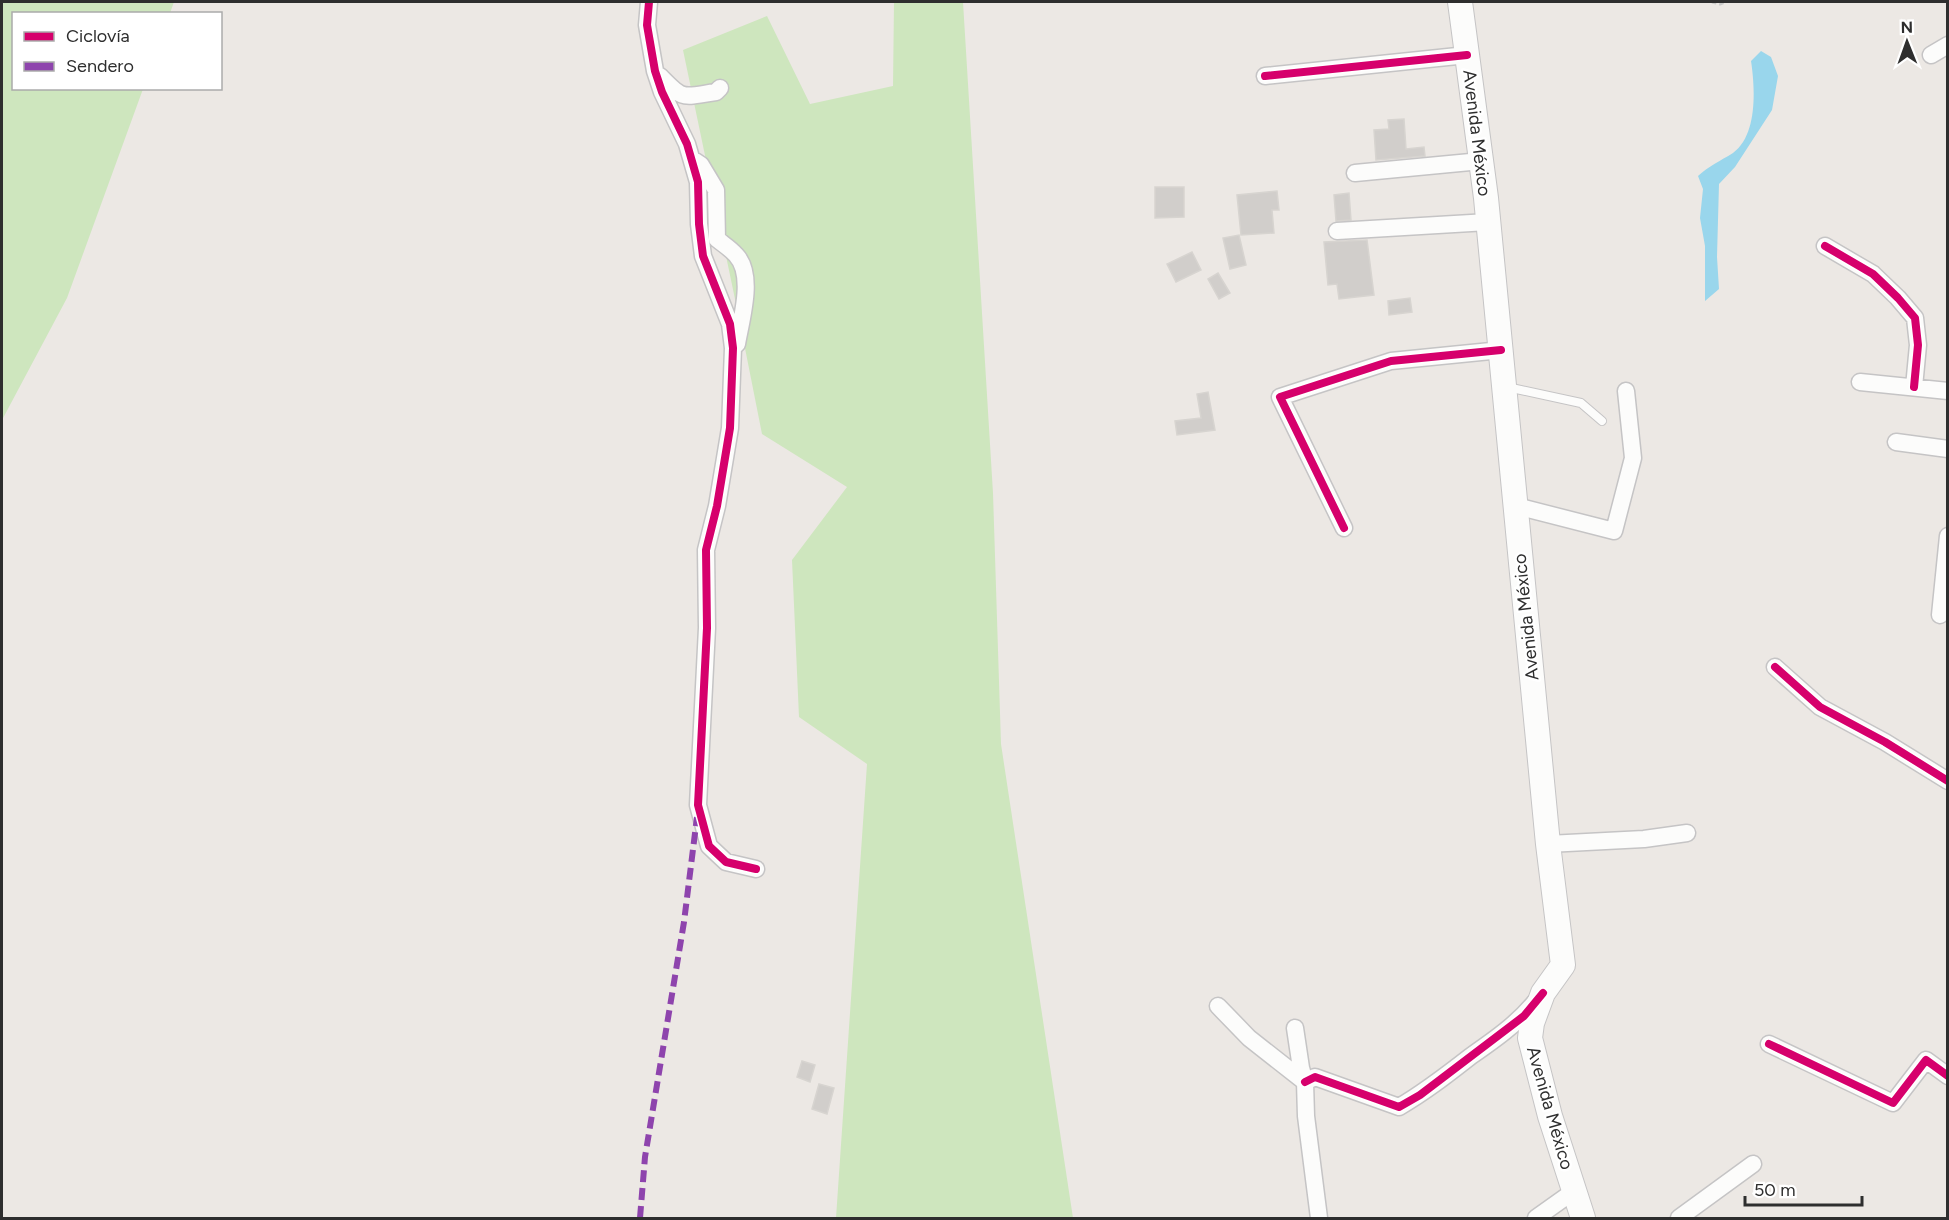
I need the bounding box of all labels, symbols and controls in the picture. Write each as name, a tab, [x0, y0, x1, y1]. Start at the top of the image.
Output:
legend	[12, 12, 222, 90]
north arrow	[1877, 12, 1937, 72]
text: N	[1900, 18, 1913, 37]
text: Ciclovía	[66, 25, 130, 47]
text: Sendero	[66, 55, 134, 77]
street label: Avenida México	[1458, 69, 1496, 197]
street label: Avenida México	[1508, 553, 1544, 681]
street label: Avenida México	[1522, 1044, 1578, 1172]
scale bar	[1745, 1169, 1862, 1207]
text: 50 m	[1754, 1179, 1796, 1201]

